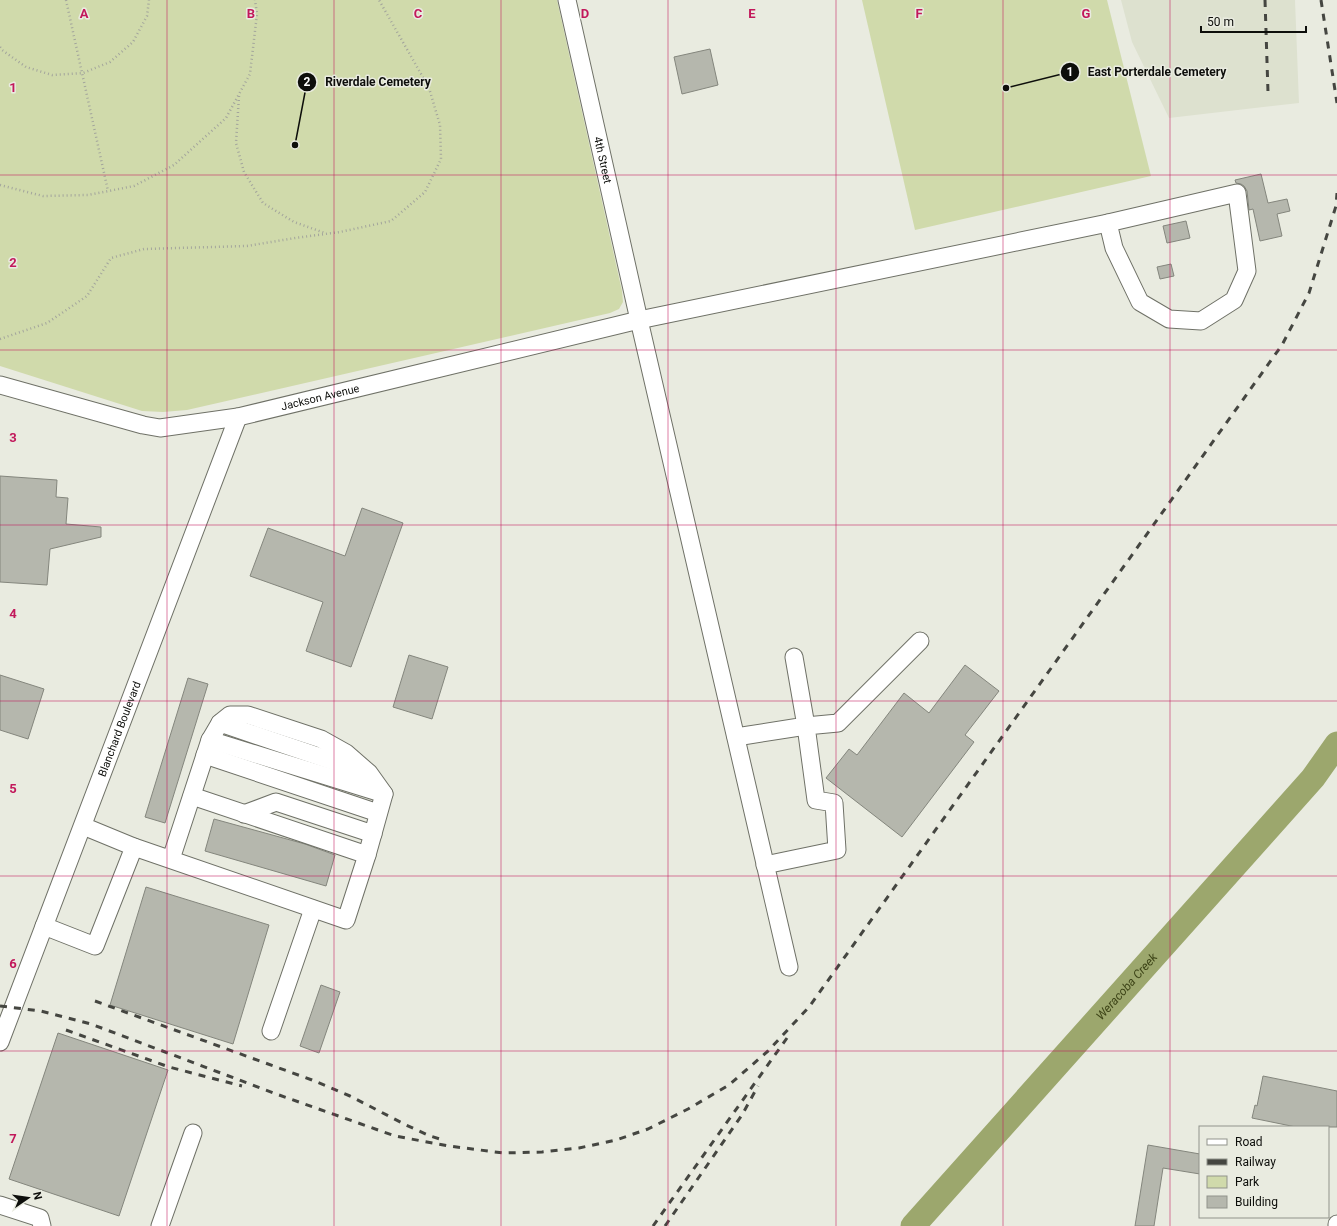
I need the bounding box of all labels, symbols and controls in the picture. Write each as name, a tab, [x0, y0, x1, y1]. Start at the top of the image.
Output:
text: A	[80, 6, 89, 21]
text: B	[247, 6, 255, 21]
text: C	[414, 6, 423, 21]
text: D	[581, 6, 589, 21]
text: E	[748, 6, 756, 21]
text: F	[915, 6, 923, 21]
text: G	[1082, 6, 1091, 21]
scale bar	[1201, 8, 1306, 34]
text: 50 m	[1207, 15, 1234, 29]
callout: East Porterdale Cemetery	[1060, 60, 1234, 84]
text: 1	[1067, 65, 1073, 79]
text: East Porterdale Cemetery	[1088, 65, 1227, 79]
callout: Riverdale Cemetery	[297, 70, 438, 94]
text: 2	[304, 75, 311, 89]
text: Riverdale Cemetery	[325, 75, 432, 89]
text: 1	[9, 80, 17, 95]
street label: 4th Street	[591, 135, 614, 185]
text: 2	[9, 255, 17, 270]
street label: Jackson Avenue	[280, 382, 361, 413]
text: 3	[9, 430, 17, 445]
text: 4	[9, 606, 17, 621]
street label: Blanchard Boulevard	[96, 680, 144, 779]
text: 5	[9, 781, 17, 796]
water label: Weracoba Creek	[1093, 950, 1161, 1023]
text: 6	[9, 956, 17, 971]
legend	[1199, 1126, 1329, 1218]
text: 7	[9, 1131, 17, 1146]
text: Road	[1235, 1135, 1263, 1149]
text: Railway	[1235, 1155, 1276, 1169]
text: Park	[1235, 1175, 1260, 1189]
north arrow	[8, 1178, 48, 1218]
text: N	[30, 1191, 45, 1201]
text: Building	[1235, 1195, 1278, 1209]

